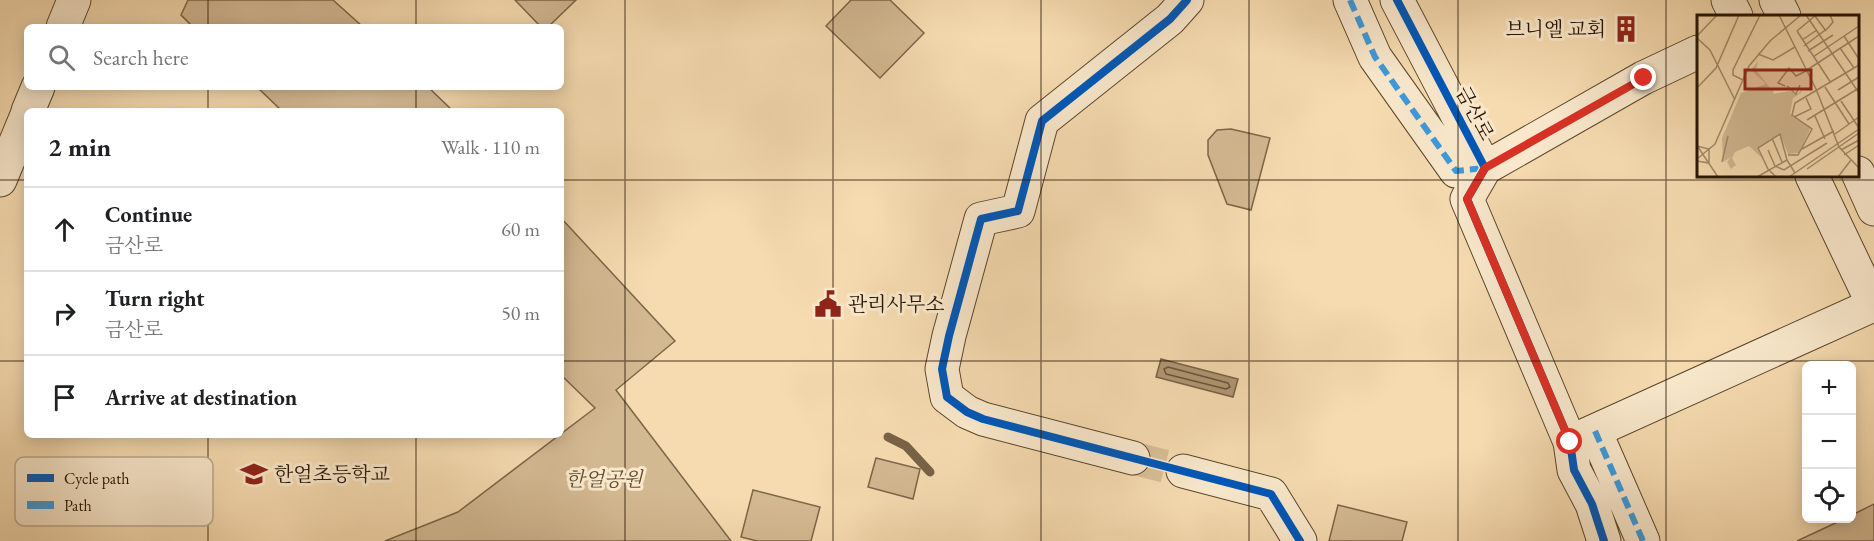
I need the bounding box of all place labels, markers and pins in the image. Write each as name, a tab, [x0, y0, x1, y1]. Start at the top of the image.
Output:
building icon: 브니엘 교회	[1611, 14, 1641, 44]
place label: 브니엘 교회	[1505, 16, 1606, 42]
public building icon: 관리사무소	[813, 289, 843, 319]
place label: 관리사무소	[848, 291, 945, 317]
school or university icon: 한얼초등학교	[239, 459, 269, 489]
place label: 한얼초등학교	[274, 461, 391, 487]

